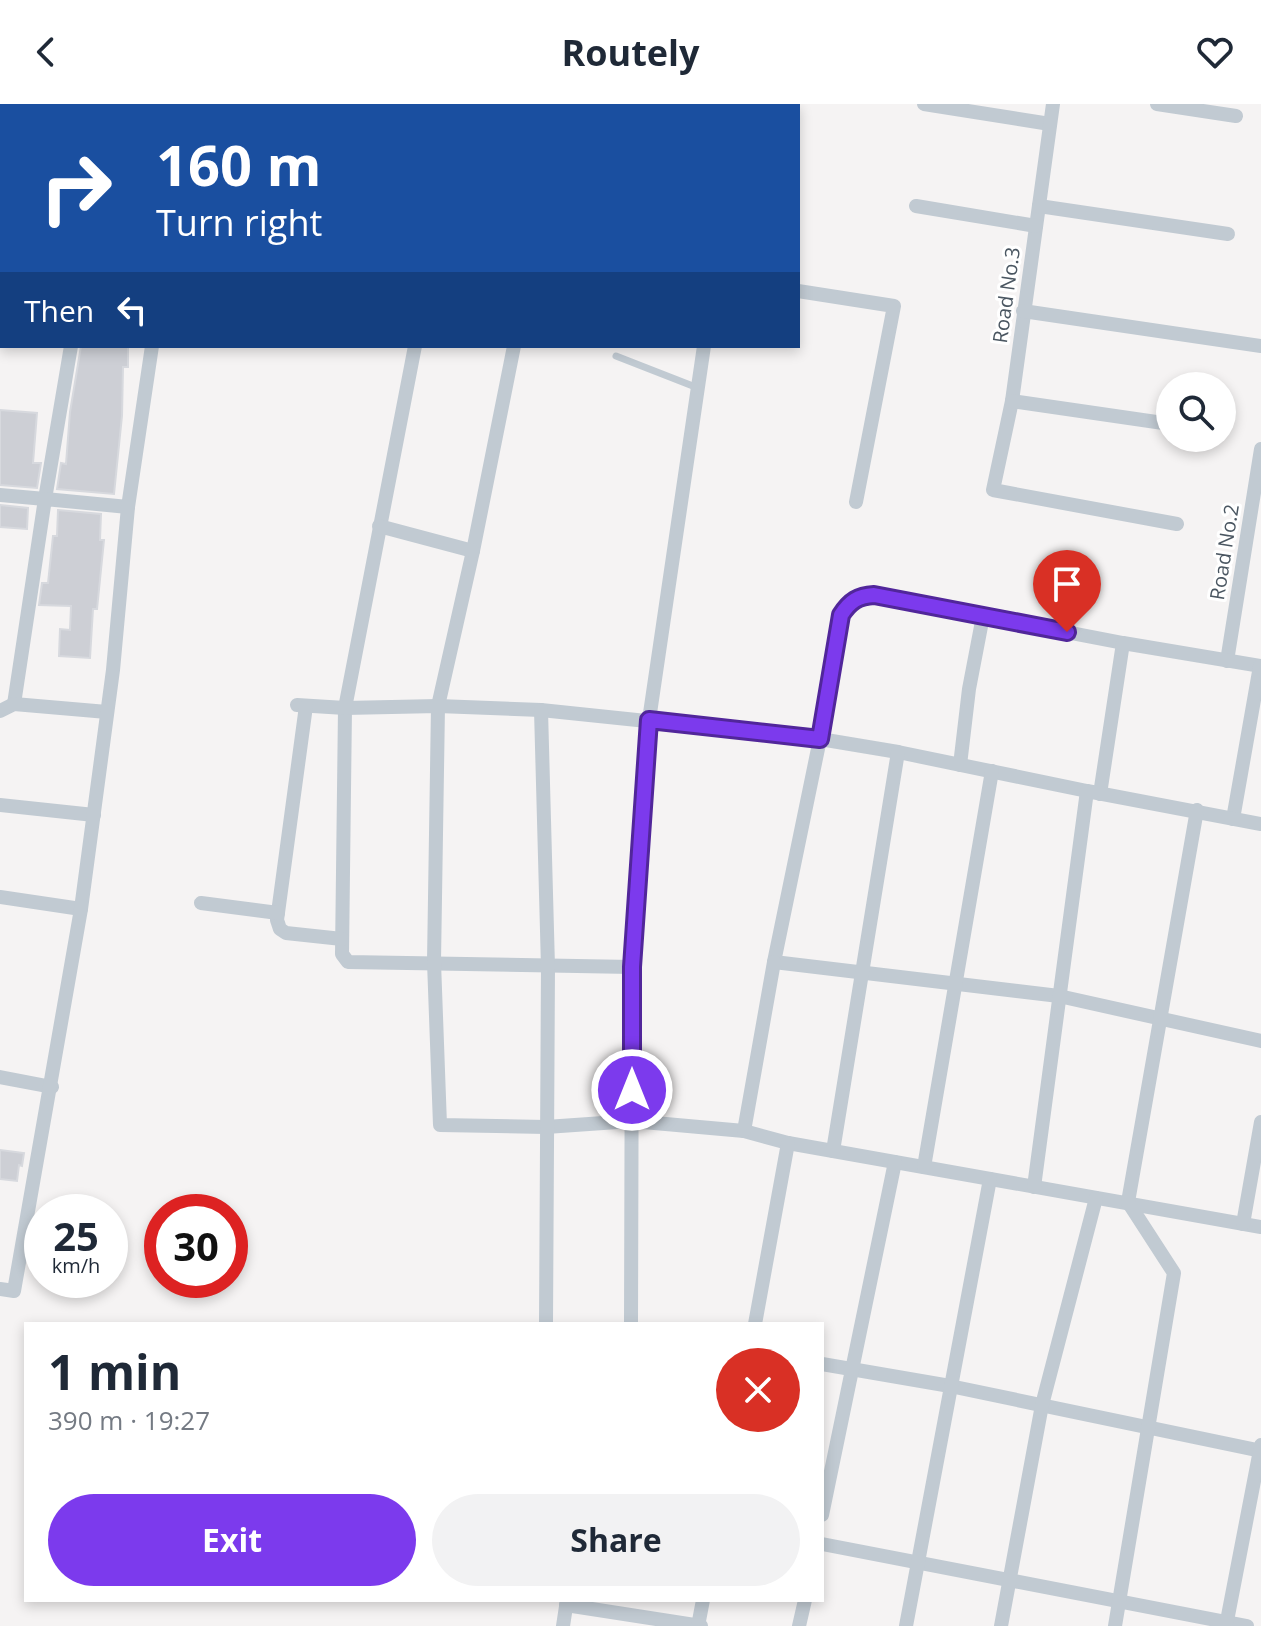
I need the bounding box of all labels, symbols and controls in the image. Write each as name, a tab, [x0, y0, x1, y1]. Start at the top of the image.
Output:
text: Routely	[561, 28, 700, 77]
icon: back	[24, 30, 68, 74]
icon: heart	[1193, 30, 1237, 74]
text: 160 m	[156, 126, 322, 202]
icon: right	[24, 136, 128, 240]
text: Turn right	[156, 198, 322, 247]
street label: Road No.3	[986, 245, 1026, 345]
icon: left	[110, 288, 154, 332]
text: Then	[24, 290, 94, 331]
map controls	[1156, 372, 1236, 452]
button: search	[1156, 372, 1236, 452]
street label: Road No.2	[1203, 502, 1245, 602]
pin	[1033, 550, 1101, 632]
icon: arrive	[1045, 562, 1089, 606]
position arrow	[590, 1048, 674, 1132]
speed limit sign: 30	[144, 1194, 248, 1298]
text: 25	[53, 1208, 99, 1263]
text: km/h	[52, 1252, 100, 1279]
text: 1 min	[48, 1339, 181, 1404]
button: close	[716, 1348, 800, 1432]
text: 390 m · 19:27	[48, 1402, 210, 1438]
button: Exit	[48, 1494, 416, 1586]
button: Share	[432, 1494, 800, 1586]

